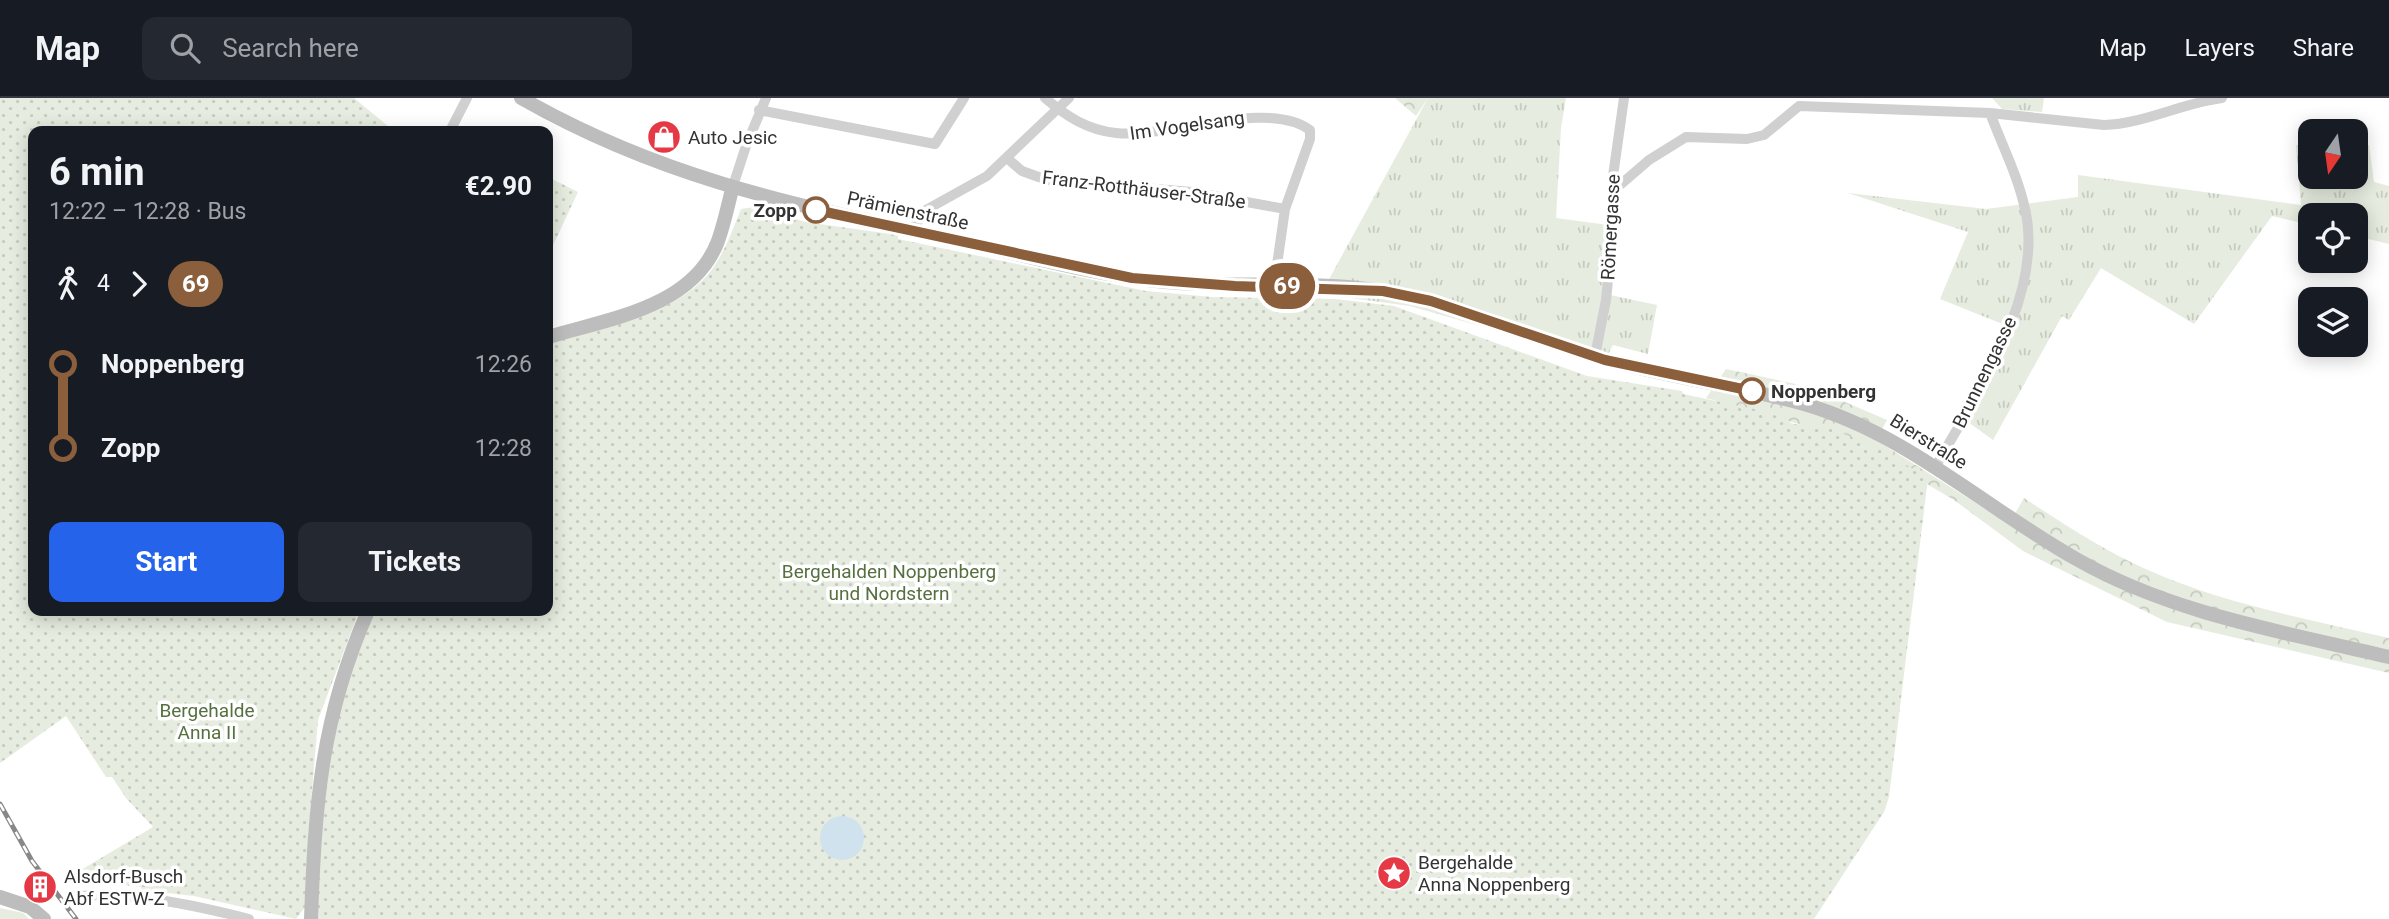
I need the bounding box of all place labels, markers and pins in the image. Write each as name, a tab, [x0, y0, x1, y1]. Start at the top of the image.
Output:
shop icon: Auto Jesic	[645, 118, 683, 156]
place label: Auto Jesic	[688, 126, 777, 149]
marker: Zopp	[803, 197, 829, 223]
place label: Zopp	[754, 199, 797, 222]
marker: Noppenberg	[1739, 378, 1765, 404]
place label: Noppenberg	[1771, 380, 1876, 403]
place label: Bergehalde Anna Noppenberg	[1418, 851, 1570, 896]
place icon: Bergehalde Anna Noppenberg	[1375, 854, 1413, 892]
place label: Alsdorf-Busch Abf ESTW-Z	[64, 865, 183, 910]
building icon: Alsdorf-Busch Abf ESTW-Z	[21, 868, 59, 906]

